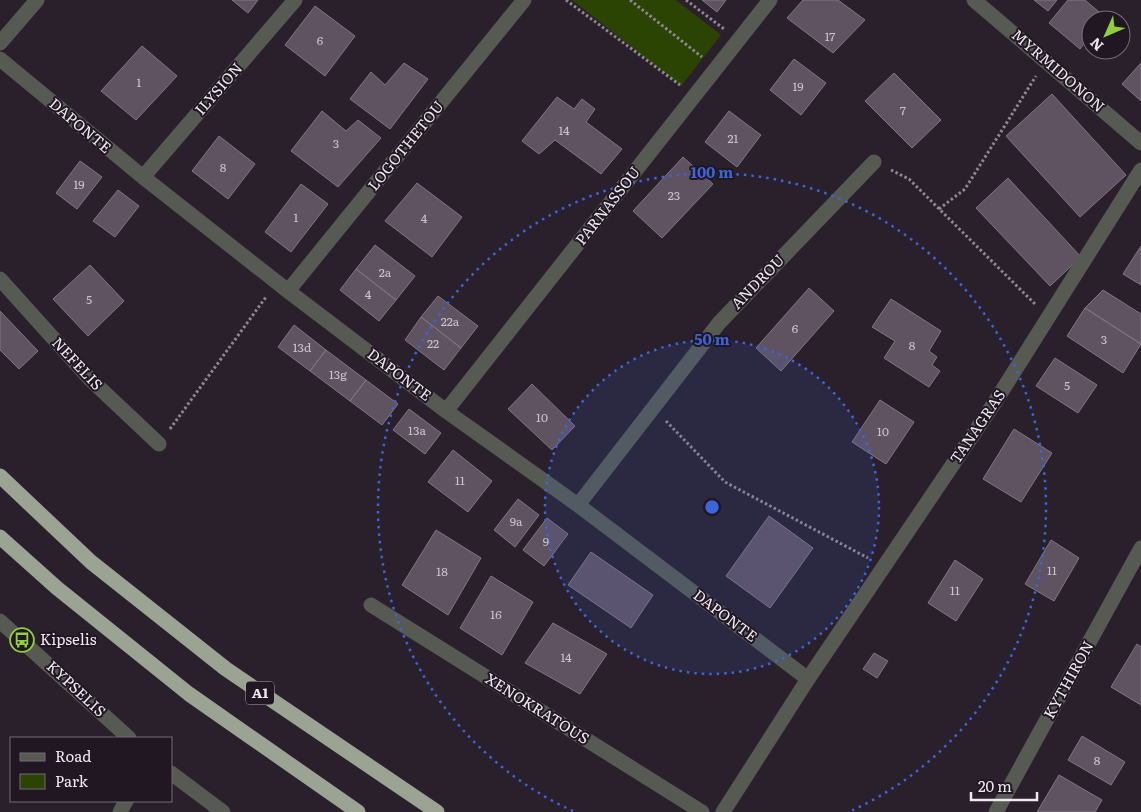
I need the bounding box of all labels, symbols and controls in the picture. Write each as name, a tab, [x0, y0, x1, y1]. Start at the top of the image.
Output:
north arrow	[1081, 10, 1131, 60]
street label: MYRMIDONON	[1008, 26, 1108, 116]
house number: 17	[825, 27, 835, 45]
house number: 6	[317, 31, 324, 49]
street label: ILYSION	[188, 57, 247, 119]
house number: 1	[137, 73, 142, 91]
house number: 19	[792, 77, 804, 95]
street label: DAPONTE	[45, 92, 117, 158]
street label: LOGOTHETOU	[361, 95, 448, 195]
house number: 7	[900, 101, 906, 119]
house number: 14	[558, 121, 570, 139]
house number: 21	[728, 129, 739, 147]
house number: 3	[333, 134, 339, 152]
house number: 8	[220, 158, 227, 176]
text: 100 m	[691, 160, 733, 183]
street label: PARNASSOU	[569, 161, 645, 249]
house number: 19	[73, 175, 85, 193]
house number: 23	[668, 186, 680, 204]
house number: 1	[294, 208, 299, 226]
house number: 4	[421, 209, 428, 227]
street label: ANDROU	[725, 248, 789, 314]
house number: 2a	[379, 263, 392, 281]
house number: 4	[365, 285, 372, 303]
house number: 5	[86, 290, 92, 308]
house number: 22a	[441, 312, 460, 330]
house number: 6	[792, 319, 799, 337]
text: 50 m	[694, 327, 730, 350]
house number: 3	[1101, 330, 1107, 348]
street label: NEFELIS	[47, 331, 109, 395]
house number: 22	[427, 334, 439, 352]
house number: 8	[909, 336, 916, 354]
house number: 13d	[293, 338, 312, 356]
street label: DAPONTE	[363, 342, 437, 406]
house number: 13g	[329, 365, 347, 383]
house number: 5	[1064, 376, 1070, 394]
street label: TANAGRAS	[943, 384, 1010, 468]
house number: 10	[536, 408, 548, 426]
house number: 13a	[408, 421, 426, 439]
house number: 10	[877, 422, 889, 440]
house number: 11	[455, 471, 465, 489]
centre of rings	[703, 498, 721, 516]
house number: 9a	[510, 512, 523, 530]
house number: 9	[543, 532, 549, 550]
house number: 11	[1047, 561, 1057, 579]
house number: 18	[436, 562, 448, 580]
house number: 11	[950, 581, 960, 599]
street label: DAPONTE	[689, 583, 763, 647]
house number: 16	[490, 605, 502, 623]
bus stop icon: Kipselis	[9, 627, 35, 653]
place label: Kipselis	[40, 627, 97, 650]
street label: KYTHIRON	[1037, 636, 1099, 722]
house number: 14	[560, 648, 572, 666]
street label: KYPSELIS	[42, 654, 112, 722]
street label: XENOKRATOUS	[481, 666, 594, 749]
road number: A1	[246, 681, 274, 704]
legend	[10, 737, 172, 802]
text: Road	[55, 744, 91, 767]
house number: 8	[1094, 751, 1101, 769]
text: Park	[55, 769, 89, 792]
scale bar	[971, 770, 1037, 802]
text: 20 m	[978, 774, 1012, 797]

